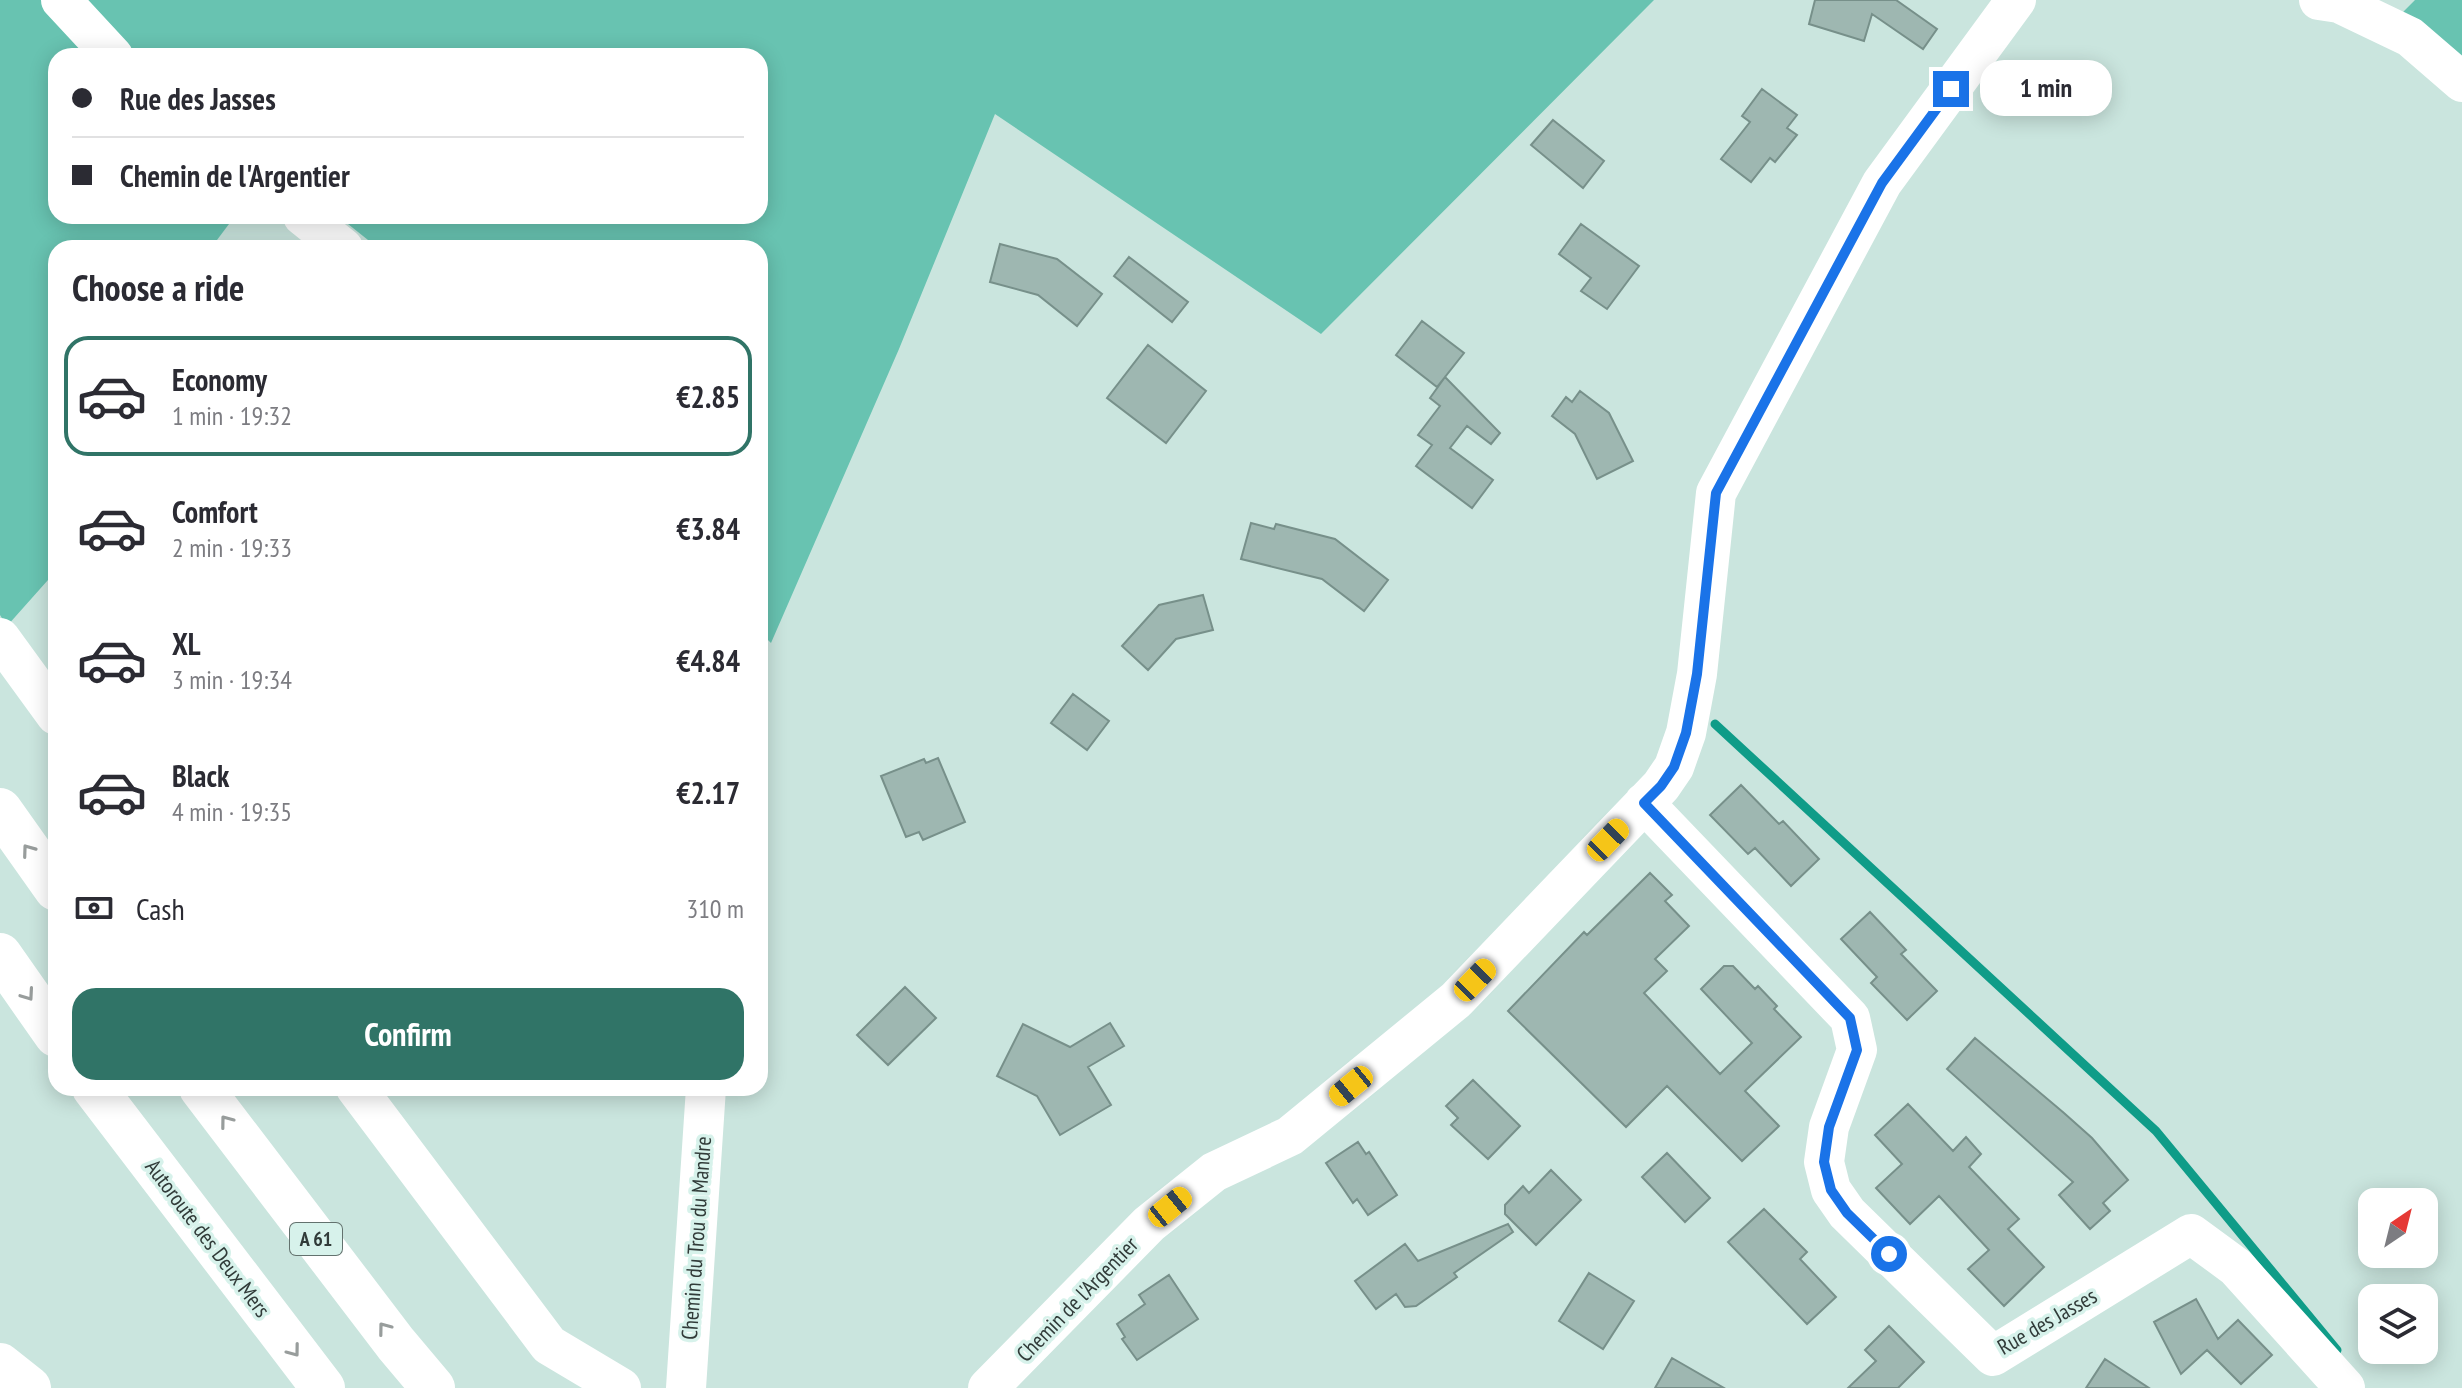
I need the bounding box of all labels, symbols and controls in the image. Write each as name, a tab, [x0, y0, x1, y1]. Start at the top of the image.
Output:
callout: 1 min	[1979, 61, 2111, 117]
route end	[1933, 71, 1969, 107]
text: 1 min	[2020, 71, 2072, 104]
text: Rue des Jasses	[120, 79, 276, 118]
text: Chemin de l'Argentier	[120, 156, 350, 195]
text: Choose a ride	[72, 264, 244, 311]
icon: car	[76, 360, 148, 432]
text: Economy	[172, 360, 267, 399]
text: €2.85	[676, 377, 740, 416]
text: 1 min · 19:32	[172, 399, 292, 432]
icon: car	[76, 492, 148, 564]
text: Comfort	[172, 492, 258, 531]
text: €3.84	[676, 509, 740, 548]
text: 2 min · 19:33	[172, 531, 292, 564]
icon: car	[76, 624, 148, 696]
text: XL	[172, 624, 201, 663]
text: €4.84	[676, 641, 740, 680]
text: 3 min · 19:34	[172, 663, 292, 696]
icon: car	[76, 756, 148, 828]
text: Black	[172, 756, 229, 795]
text: €2.17	[676, 773, 740, 812]
text: 4 min · 19:35	[172, 795, 292, 828]
car	[1583, 814, 1633, 866]
one-way arrow	[23, 844, 38, 858]
icon: cash	[72, 886, 116, 930]
text: Cash	[136, 889, 185, 928]
text: 310 m	[686, 892, 744, 925]
car	[1450, 954, 1500, 1006]
one-way arrow	[18, 986, 33, 1001]
button: Confirm	[72, 988, 744, 1080]
car	[1325, 1062, 1377, 1110]
one-way arrow	[221, 1115, 236, 1130]
street label: Chemin du Trou du Mandre	[675, 1135, 717, 1341]
street label: Autoroute des Deux Mers	[139, 1153, 277, 1323]
car	[1144, 1183, 1196, 1231]
north arrow	[2358, 1188, 2438, 1268]
map controls	[2358, 1188, 2438, 1364]
road number: A 61	[290, 1223, 342, 1255]
street label: Chemin de l'Argentier	[1010, 1231, 1144, 1367]
route start	[1871, 1236, 1907, 1272]
street label: Rue des Jasses	[1992, 1281, 2102, 1361]
button: layers	[2358, 1284, 2438, 1364]
one-way arrow	[379, 1322, 393, 1336]
one-way arrow	[284, 1342, 298, 1356]

